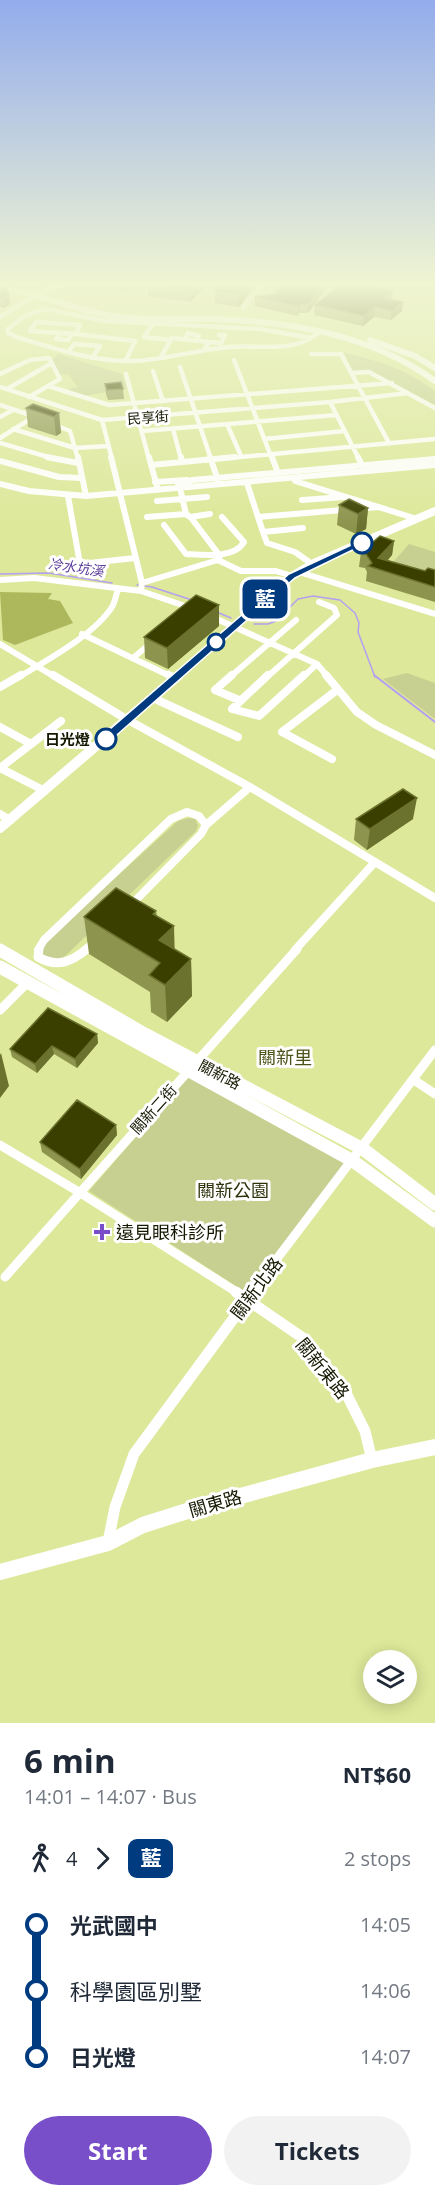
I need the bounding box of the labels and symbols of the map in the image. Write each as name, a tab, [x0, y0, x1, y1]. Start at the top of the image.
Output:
street label: 民享街	[126, 406, 170, 428]
unlabelled marker	[351, 532, 373, 554]
water label: 冷水坑溪	[47, 554, 107, 581]
line badge: 藍	[246, 580, 284, 618]
unlabelled marker	[207, 633, 225, 651]
marker: 日光燈	[95, 728, 117, 750]
place label: 日光燈	[45, 729, 90, 749]
district label: 關新里	[258, 1045, 312, 1069]
street label: 關新路	[195, 1055, 245, 1093]
street label: 關新二街	[125, 1080, 181, 1138]
park label: 關新公園	[197, 1178, 269, 1202]
place label: 遠見眼科診所	[116, 1220, 224, 1244]
marker: 遠見眼科診所	[93, 1223, 111, 1241]
street label: 關新北路	[225, 1252, 287, 1324]
street label: 關新東路	[291, 1332, 355, 1404]
street label: 關東路	[186, 1484, 244, 1522]

